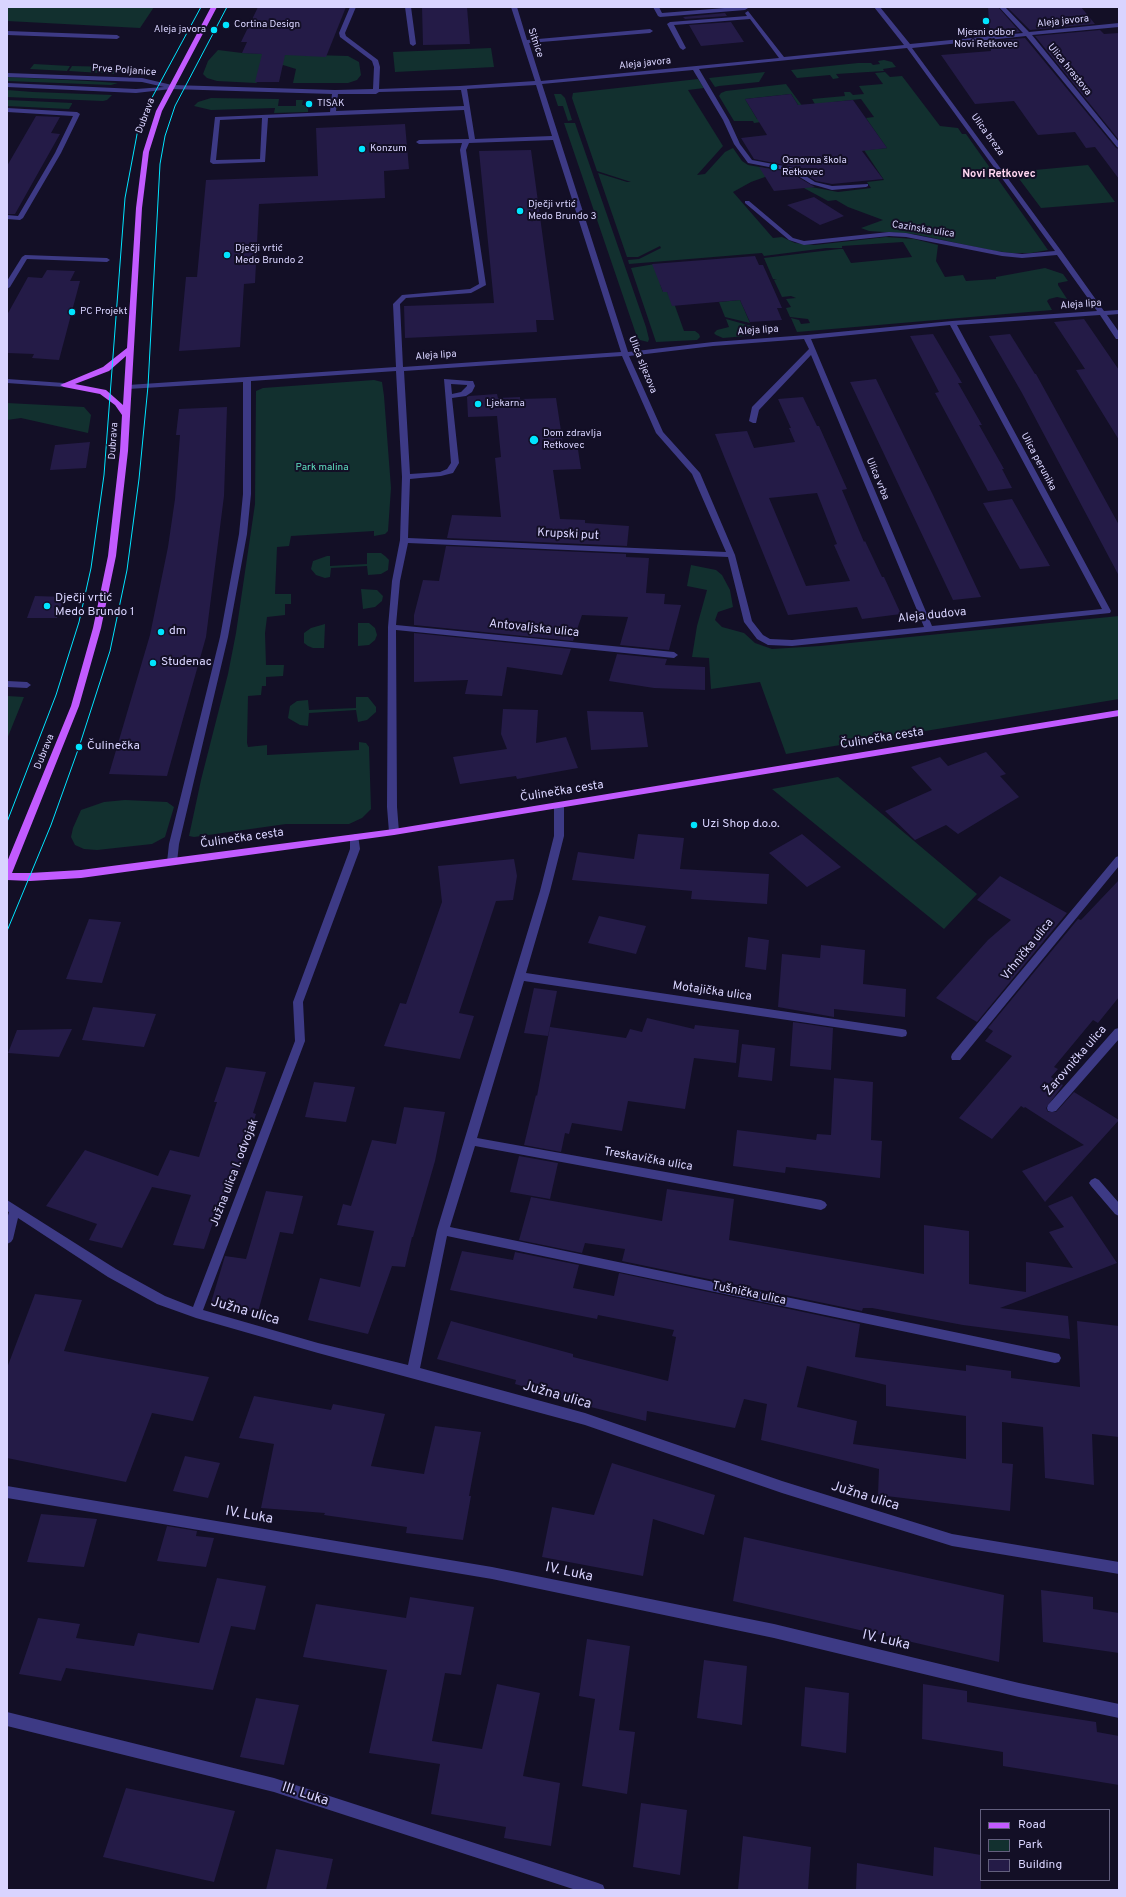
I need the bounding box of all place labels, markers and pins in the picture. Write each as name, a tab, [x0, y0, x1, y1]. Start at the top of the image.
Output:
marker: Mjesni odbor Novi Retkovec	[981, 16, 991, 26]
place label: Cortina Design	[234, 19, 300, 31]
marker: Cortina Design	[221, 20, 231, 30]
place label: Aleja javora	[154, 24, 206, 36]
marker: Aleja javora	[209, 25, 219, 35]
place label: Mjesni odbor Novi Retkovec	[954, 27, 1018, 50]
place label: TISAK	[317, 98, 345, 110]
marker: TISAK	[304, 99, 314, 109]
place label: Konzum	[370, 143, 407, 155]
marker: Konzum	[357, 144, 367, 154]
place label: Osnovna škola Retkovec	[782, 155, 847, 178]
marker: Osnovna škola Retkovec	[769, 162, 779, 172]
place label: Dječji vrtić Medo Brundo 3	[528, 199, 597, 222]
marker: Dječji vrtić Medo Brundo 3	[515, 206, 525, 216]
place label: Dječji vrtić Medo Brundo 2	[235, 243, 304, 266]
marker: Dječji vrtić Medo Brundo 2	[222, 250, 232, 260]
place label: PC Projekt	[80, 306, 127, 318]
marker: PC Projekt	[67, 307, 77, 317]
place label: Ljekarna	[486, 398, 525, 410]
marker: Ljekarna	[473, 399, 483, 409]
place label: Dom zdravlja Retkovec	[543, 428, 601, 452]
marker: Dom zdravlja Retkovec	[528, 434, 540, 446]
place label: Dječji vrtić Medo Brundo 1	[55, 592, 135, 620]
marker: Dječji vrtić Medo Brundo 1	[42, 601, 52, 611]
place label: dm	[169, 625, 186, 639]
marker: dm	[156, 627, 166, 637]
place label: Studenac	[161, 656, 212, 670]
marker: Studenac	[148, 658, 158, 668]
place label: Čulinečka	[87, 740, 140, 754]
marker: Čulinečka	[74, 742, 84, 752]
place label: Uzi Shop d.o.o.	[702, 818, 780, 832]
marker: Uzi Shop d.o.o.	[689, 820, 699, 830]

